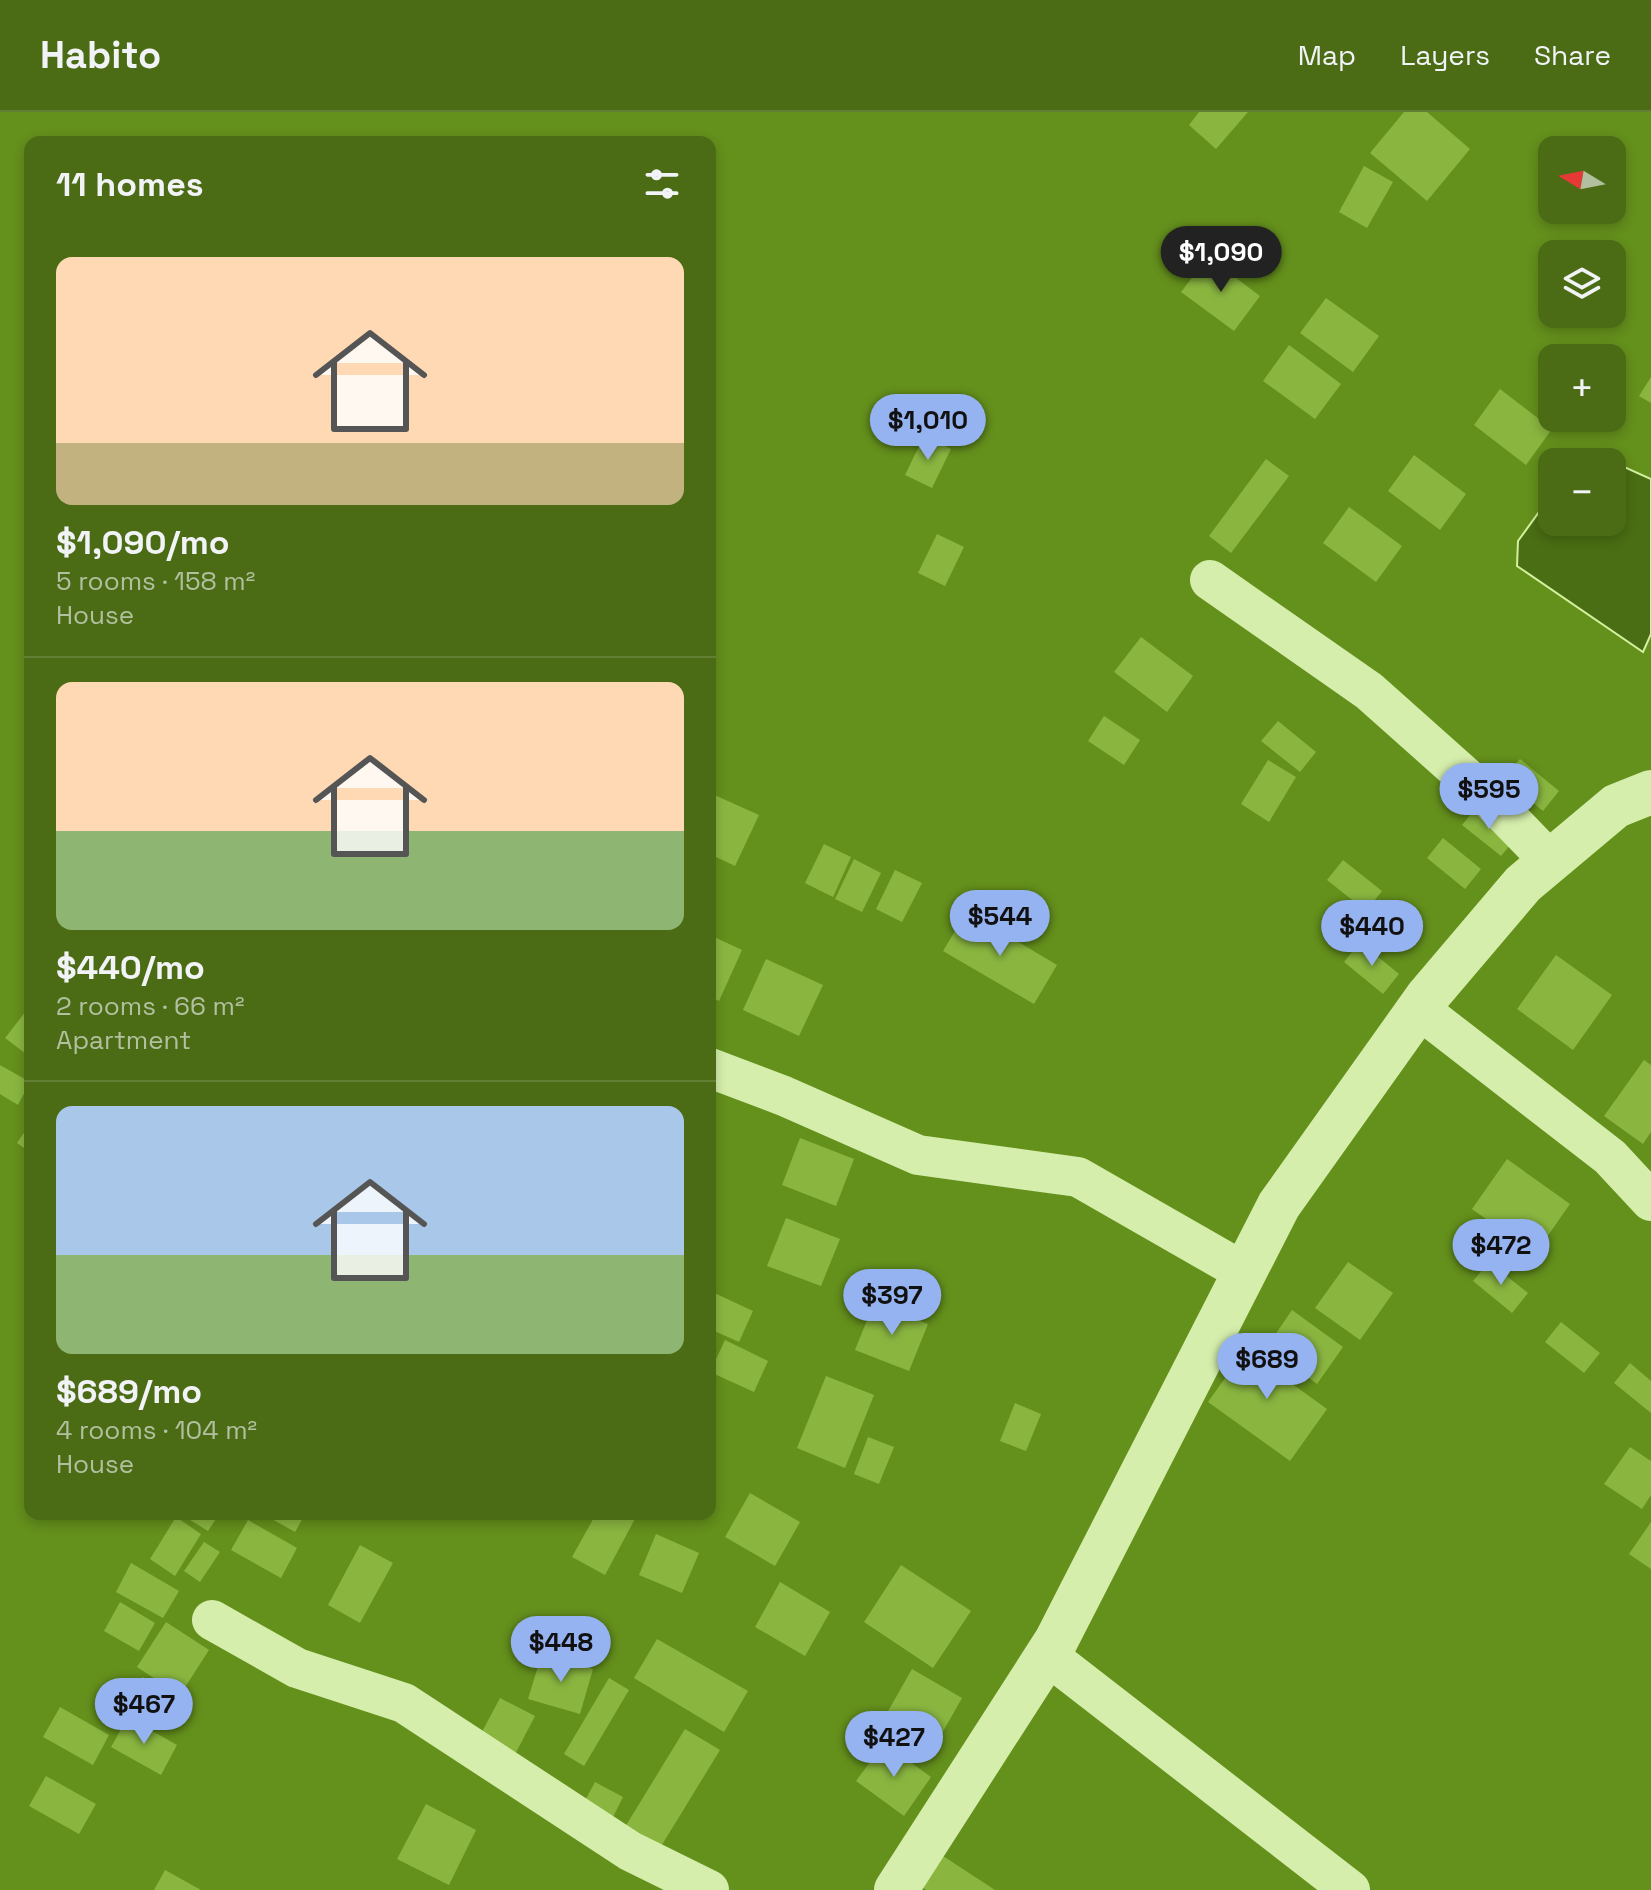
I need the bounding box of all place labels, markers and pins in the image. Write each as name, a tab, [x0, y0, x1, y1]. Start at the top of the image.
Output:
pin: $1,090	[1156, 226, 1286, 294]
pin: $1,010	[863, 394, 993, 462]
pin: $595	[1442, 763, 1536, 831]
pin: $544	[953, 890, 1047, 958]
pin: $440	[1325, 900, 1419, 968]
pin: $472	[1454, 1219, 1548, 1287]
pin: $397	[845, 1269, 939, 1337]
pin: $689	[1220, 1333, 1314, 1401]
pin: $448	[514, 1616, 608, 1684]
pin: $467	[97, 1678, 191, 1746]
pin: $427	[847, 1711, 941, 1779]

